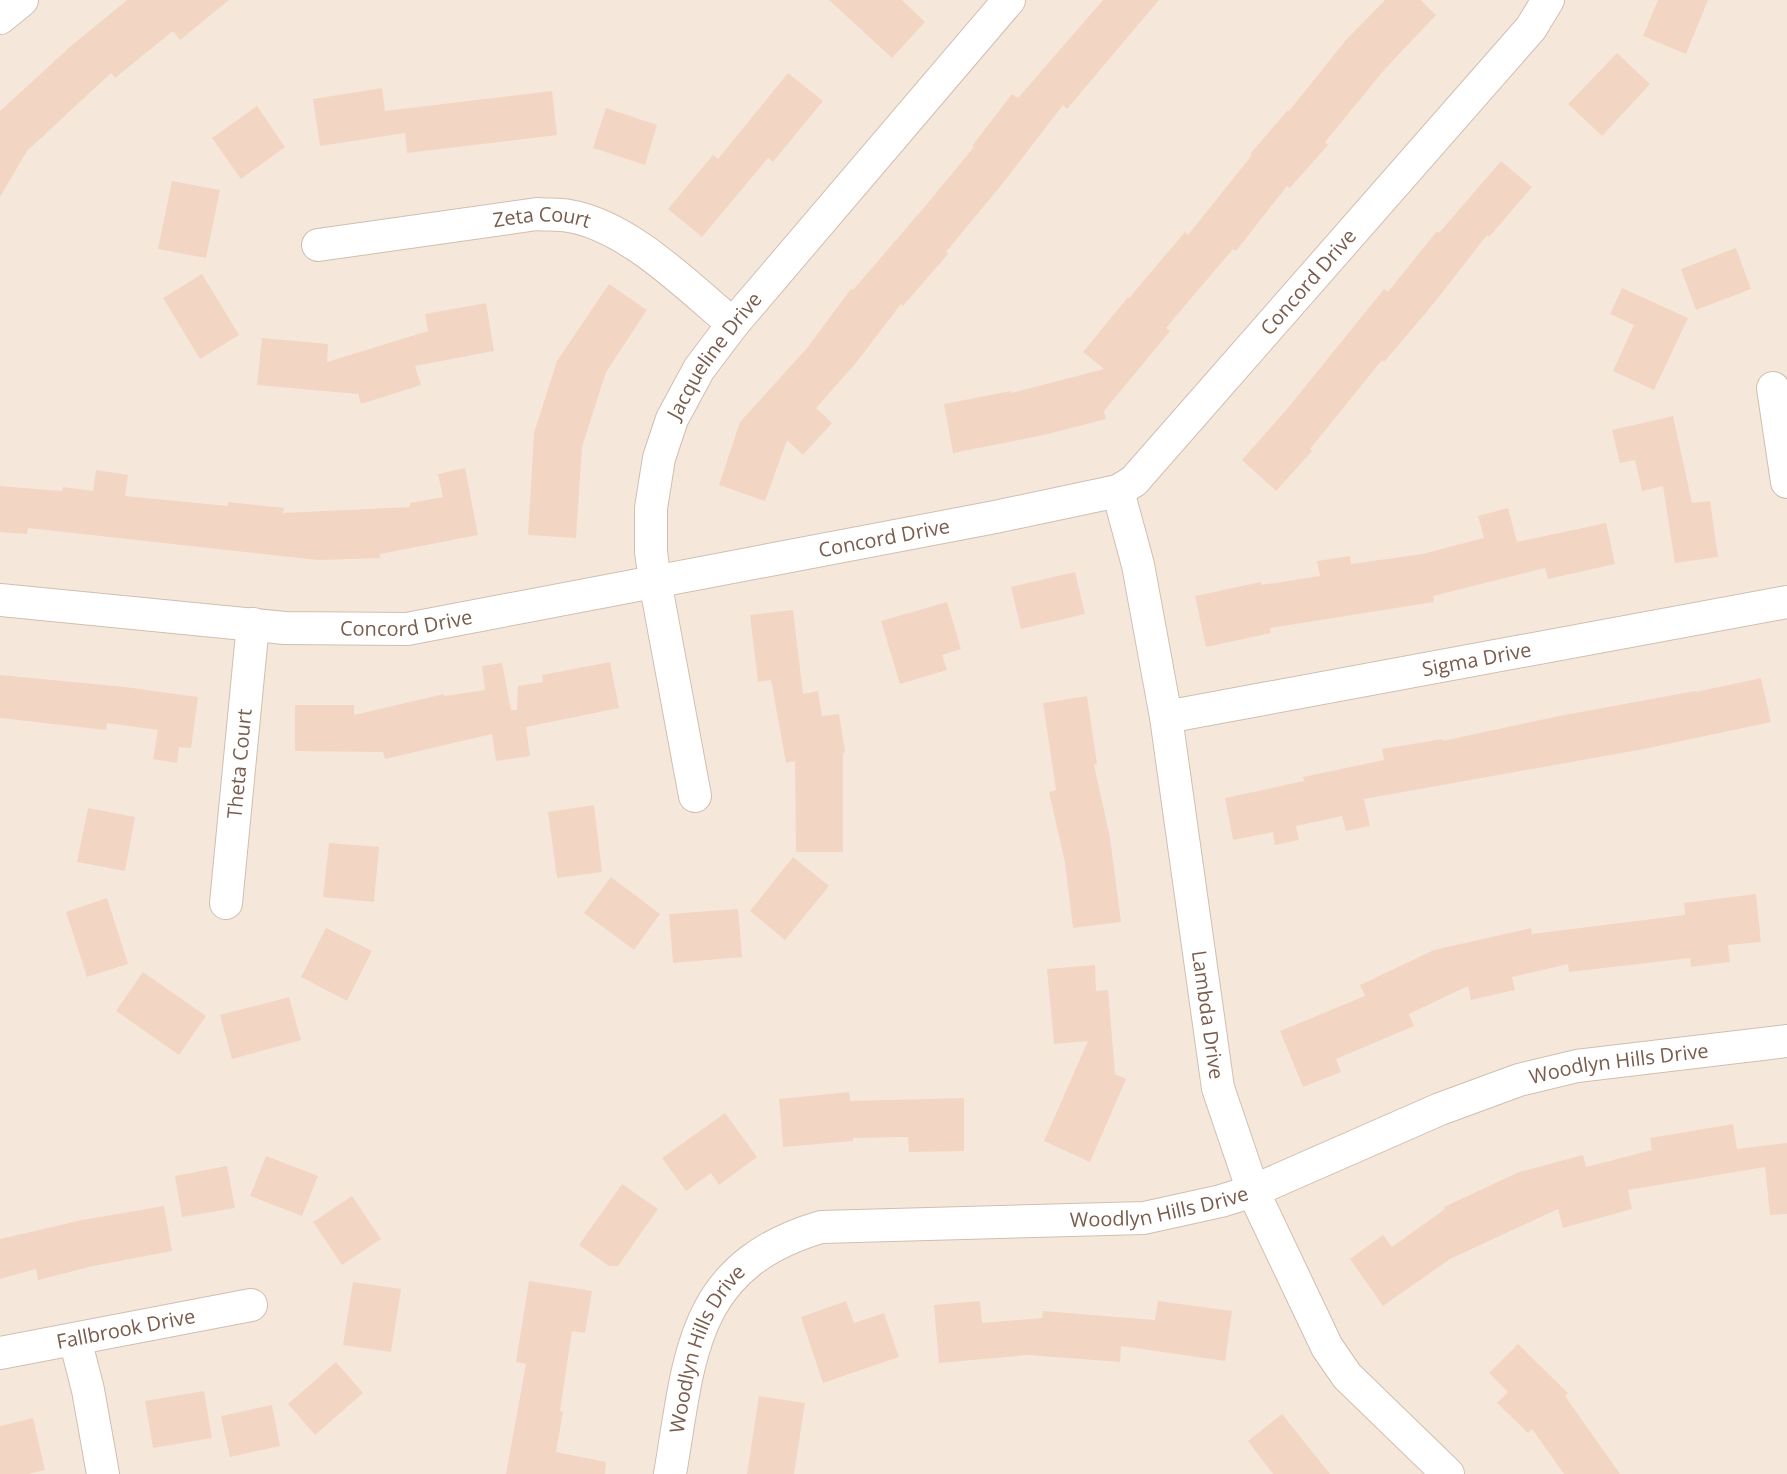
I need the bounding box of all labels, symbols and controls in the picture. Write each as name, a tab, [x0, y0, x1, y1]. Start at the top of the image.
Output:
street label: Zeta Court	[491, 200, 594, 234]
street label: Concord Drive	[1254, 223, 1362, 341]
street label: Jacqueline Drive	[659, 286, 767, 426]
street label: Concord Drive	[816, 512, 952, 563]
street label: Concord Drive	[340, 603, 474, 642]
street label: Sigma Drive	[1420, 636, 1534, 682]
street label: Theta Court	[220, 707, 258, 820]
street label: Lambda Drive	[1186, 949, 1231, 1081]
street label: Woodlyn Hills Drive	[1526, 1036, 1710, 1090]
street label: Woodlyn Hills Drive	[1069, 1179, 1251, 1233]
street label: Woodlyn Hills Drive	[663, 1258, 751, 1435]
street label: Fallbrook Drive	[54, 1302, 197, 1355]

